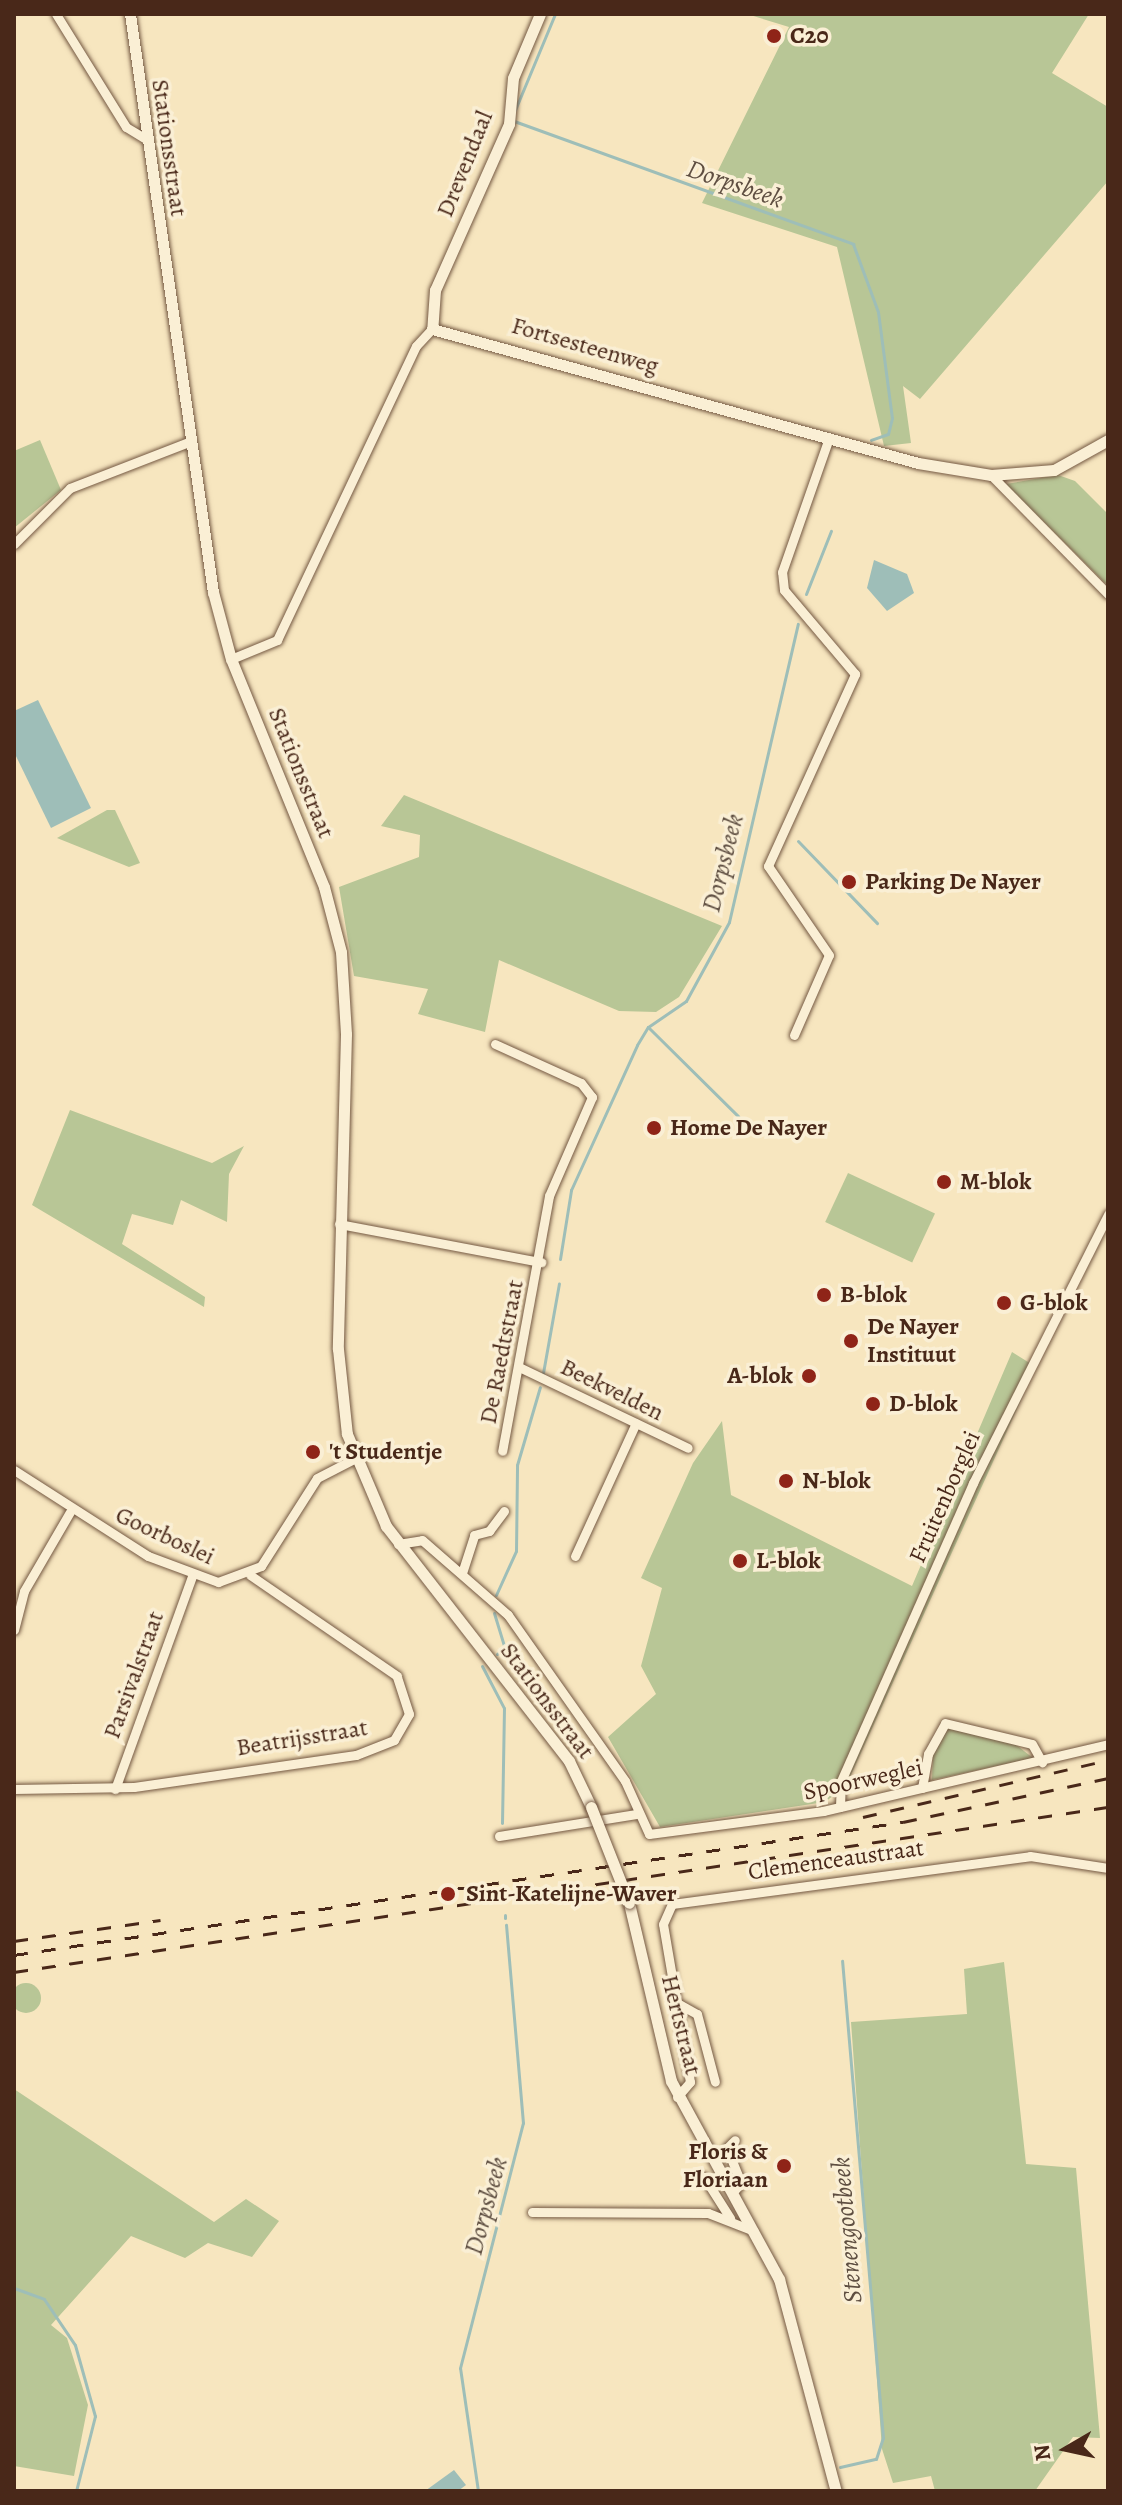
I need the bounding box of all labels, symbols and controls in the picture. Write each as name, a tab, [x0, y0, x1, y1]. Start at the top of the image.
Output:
place label: C20	[790, 22, 828, 50]
marker: C20	[765, 27, 783, 45]
street label: Stationsstraat	[145, 78, 193, 218]
street label: Drevendaal	[431, 107, 499, 221]
water label: Dorpsbeek	[683, 153, 787, 215]
street label: Fortsesteenweg	[508, 311, 662, 381]
street label: Stationsstraat	[262, 704, 340, 842]
water label: Dorpsbeek	[696, 811, 750, 915]
place label: Parking De Nayer	[865, 868, 1041, 896]
marker: Parking De Nayer	[840, 873, 858, 891]
place label: Home De Nayer	[670, 1114, 827, 1142]
marker: Home De Nayer	[645, 1119, 663, 1137]
place label: M-blok	[960, 1168, 1031, 1196]
marker: M-blok	[935, 1173, 953, 1191]
street label: De Raedtstraat	[474, 1278, 530, 1426]
place label: B-blok	[840, 1281, 907, 1309]
marker: B-blok	[815, 1286, 833, 1304]
place label: G-blok	[1020, 1289, 1088, 1317]
marker: G-blok	[995, 1294, 1013, 1312]
place label: De Nayer Instituut	[867, 1313, 959, 1369]
marker: De Nayer Instituut	[842, 1332, 860, 1350]
street label: Beekvelden	[556, 1353, 668, 1427]
place label: A-blok	[727, 1362, 793, 1390]
marker: A-blok	[800, 1367, 818, 1385]
place label: D-blok	[889, 1390, 958, 1418]
marker: D-blok	[864, 1395, 882, 1413]
street label: Fruitenborglei	[903, 1427, 987, 1567]
place label: 't Studentje	[329, 1438, 442, 1466]
marker: 't Studentje	[304, 1443, 322, 1461]
place label: N-blok	[802, 1467, 871, 1495]
marker: N-blok	[777, 1472, 795, 1490]
street label: Goorboslei	[111, 1501, 219, 1571]
place label: L-blok	[756, 1547, 821, 1575]
marker: L-blok	[731, 1552, 749, 1570]
street label: Parsivalstraat	[98, 1607, 170, 1743]
street label: Stationsstraat	[494, 1637, 600, 1765]
street label: Beatrijsstraat	[234, 1713, 370, 1763]
street label: Spoorweglei	[801, 1753, 925, 1807]
street label: Clemenceaustraat	[746, 1833, 926, 1887]
place label: Sint-Katelijne-Waver	[466, 1880, 677, 1908]
marker: Sint-Katelijne-Waver	[437, 1883, 459, 1905]
street label: Hertstraat	[655, 1972, 707, 2078]
place label: Floris & Floriaan	[683, 2138, 768, 2194]
water label: Dorpsbeek	[458, 2154, 514, 2258]
water label: Stenengootbeek	[825, 2155, 869, 2305]
marker: Floris & Floriaan	[775, 2157, 793, 2175]
north arrow	[1026, 2409, 1106, 2489]
text: N	[1026, 2442, 1058, 2463]

